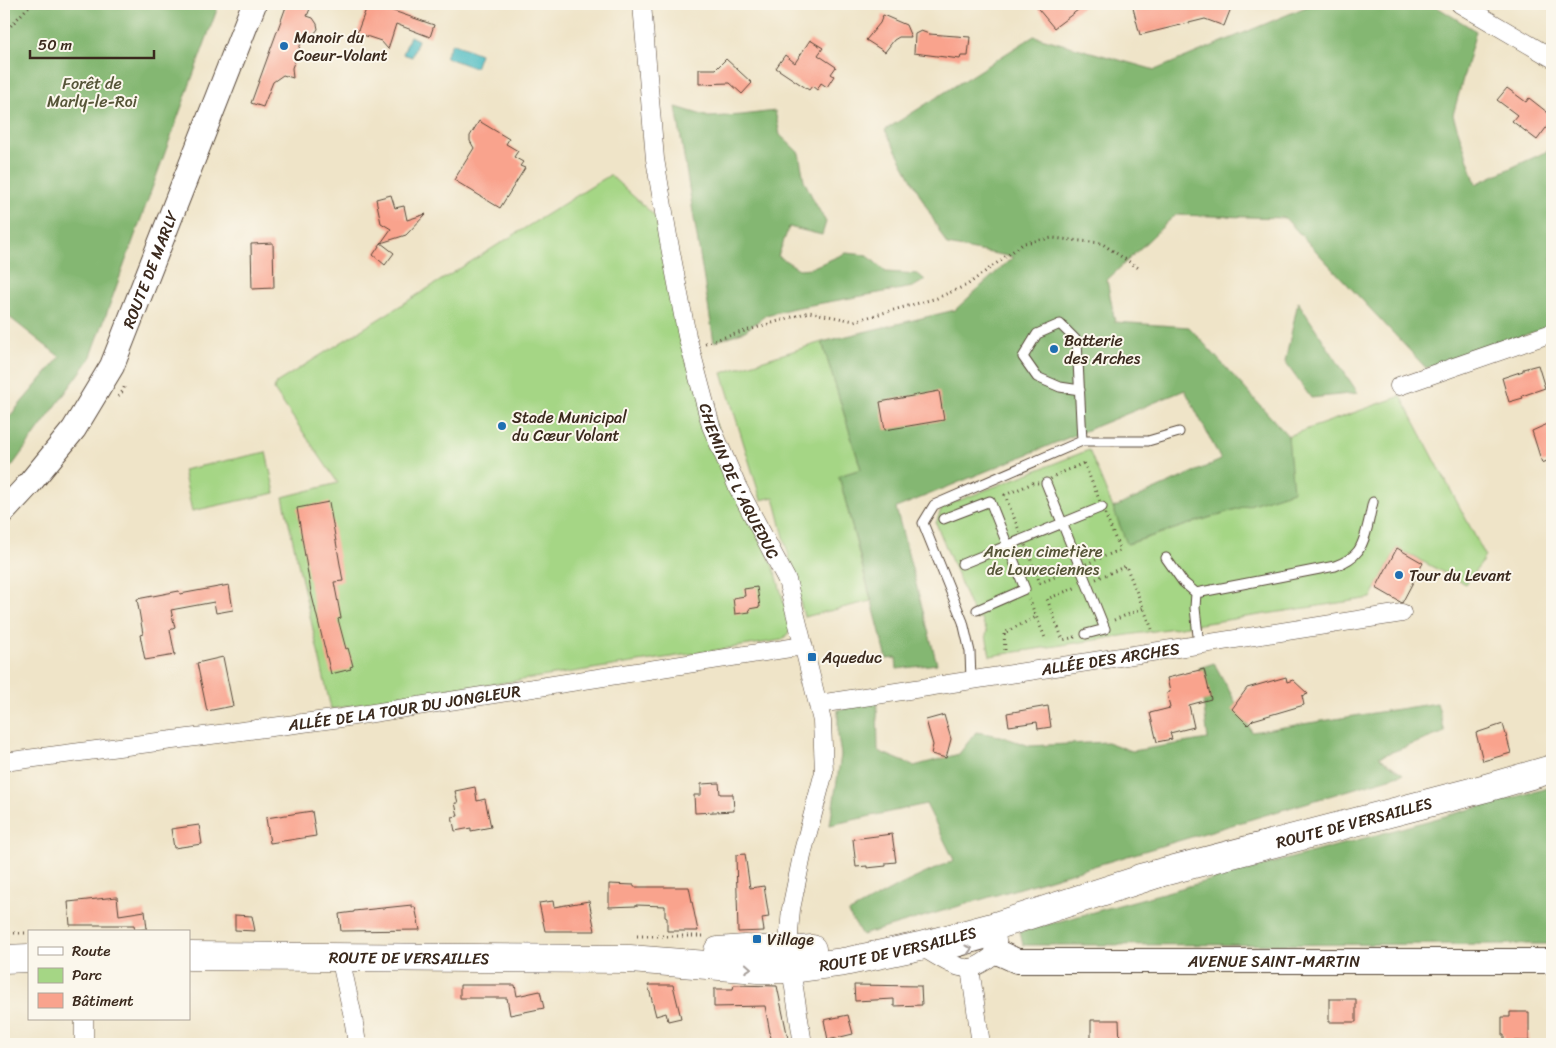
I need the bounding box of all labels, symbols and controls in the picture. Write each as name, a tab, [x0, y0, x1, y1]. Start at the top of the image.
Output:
place label: Manoir du Coeur-Volant	[294, 23, 387, 70]
scale bar	[30, 28, 154, 60]
text: 50 m	[38, 32, 73, 58]
marker: Manoir du Coeur-Volant	[278, 40, 290, 52]
park label: Forêt de Marly-le-Roi	[47, 69, 138, 116]
street label: ROUTE DE MARLY	[114, 206, 187, 333]
place label: Batterie des Arches	[1064, 326, 1141, 373]
marker: Batterie des Arches	[1048, 343, 1060, 355]
street label: CHEMIN DE L'AQUEDUC	[691, 400, 787, 565]
place label: Stade Municipal du Cœur Volant	[512, 403, 627, 450]
marker: Stade Municipal du Cœur Volant	[496, 420, 508, 432]
park label: Ancien cimetière de Louveciennes	[983, 537, 1103, 584]
place label: Tour du Levant	[1409, 561, 1512, 590]
marker: Tour du Levant	[1393, 569, 1405, 581]
street label: ALLÉE DES ARCHES	[1038, 634, 1182, 684]
place label: Aqueduc	[821, 643, 882, 672]
marker: Aqueduc	[806, 651, 818, 663]
street label: ALLÉE DE LA TOUR DU JONGLEUR	[285, 676, 523, 740]
street label: ROUTE DE VERSAILLES	[1273, 789, 1436, 857]
street label: ROUTE DE VERSAILLES	[817, 918, 980, 980]
place label: Village	[767, 925, 814, 954]
legend	[28, 930, 190, 1020]
marker: Village	[751, 933, 763, 945]
text: Route	[72, 938, 111, 964]
street label: ROUTE DE VERSAILLES	[329, 943, 490, 973]
one-way arrow	[964, 945, 972, 955]
street label: AVENUE SAINT-MARTIN	[1187, 947, 1360, 976]
text: Parc	[72, 962, 102, 988]
one-way arrow	[744, 962, 752, 973]
text: Bâtiment	[72, 988, 134, 1014]

